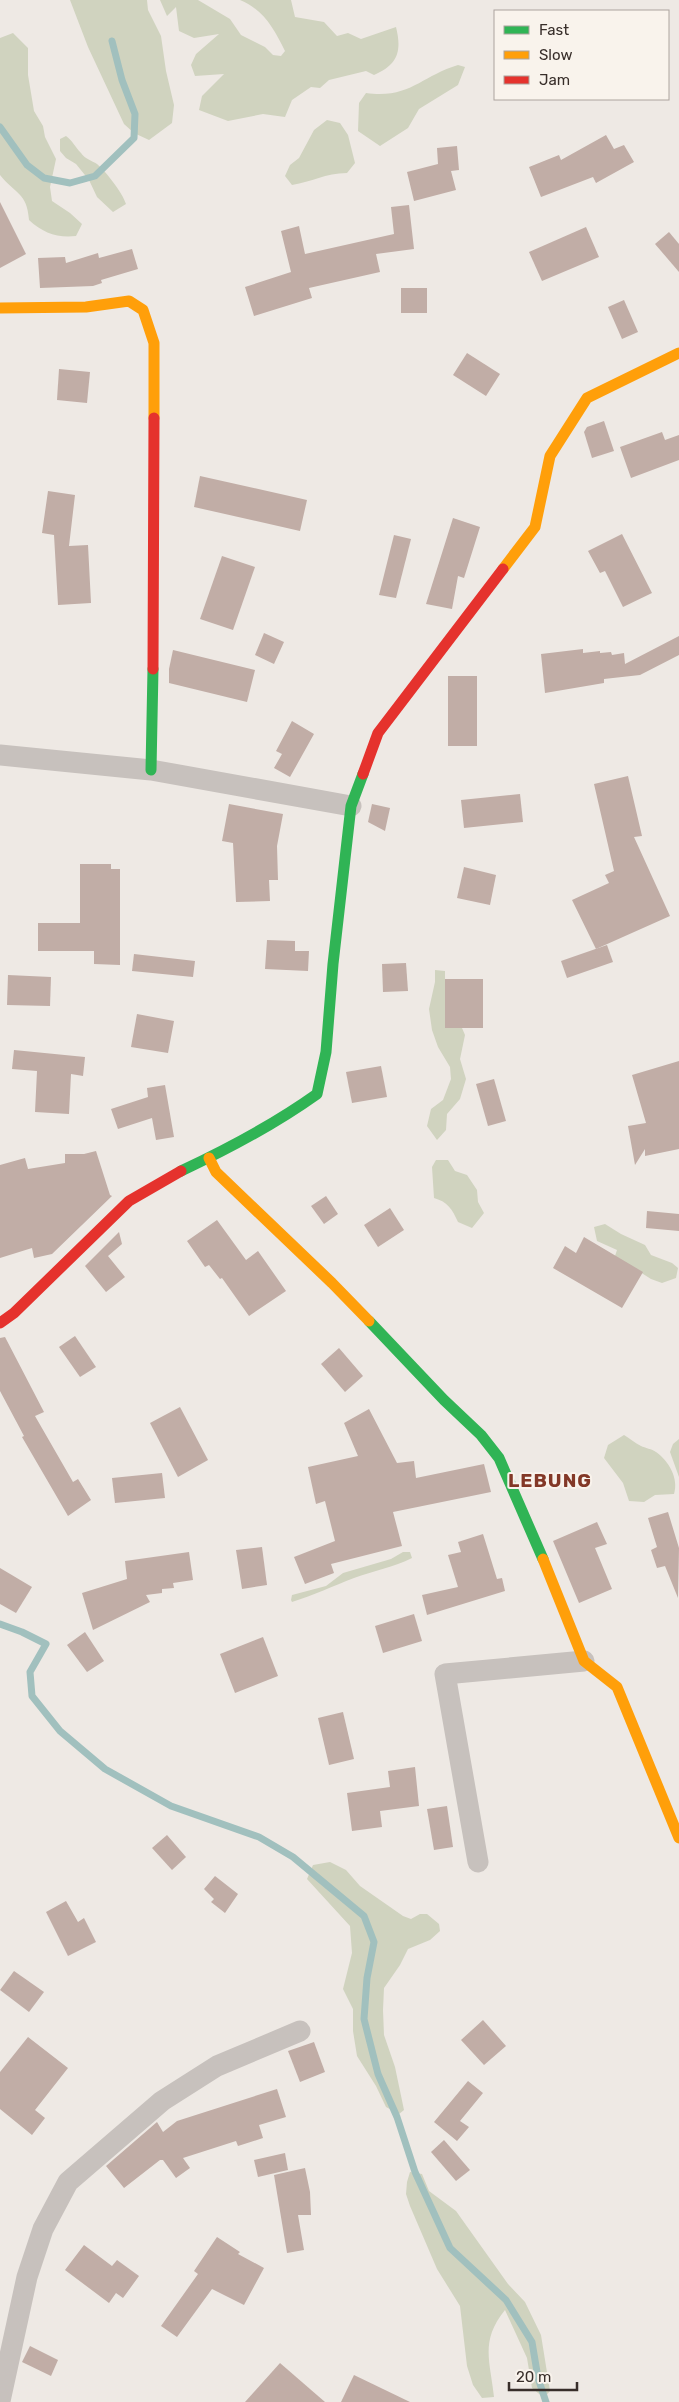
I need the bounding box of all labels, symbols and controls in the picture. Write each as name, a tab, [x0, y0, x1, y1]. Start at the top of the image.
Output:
legend	[494, 10, 669, 100]
text: Fast	[539, 21, 569, 39]
text: Slow	[539, 46, 572, 64]
text: Jam	[539, 71, 570, 89]
district label: LEBUNG	[508, 1469, 592, 1492]
scale bar	[509, 2360, 576, 2392]
text: 20 m	[516, 2368, 551, 2386]

